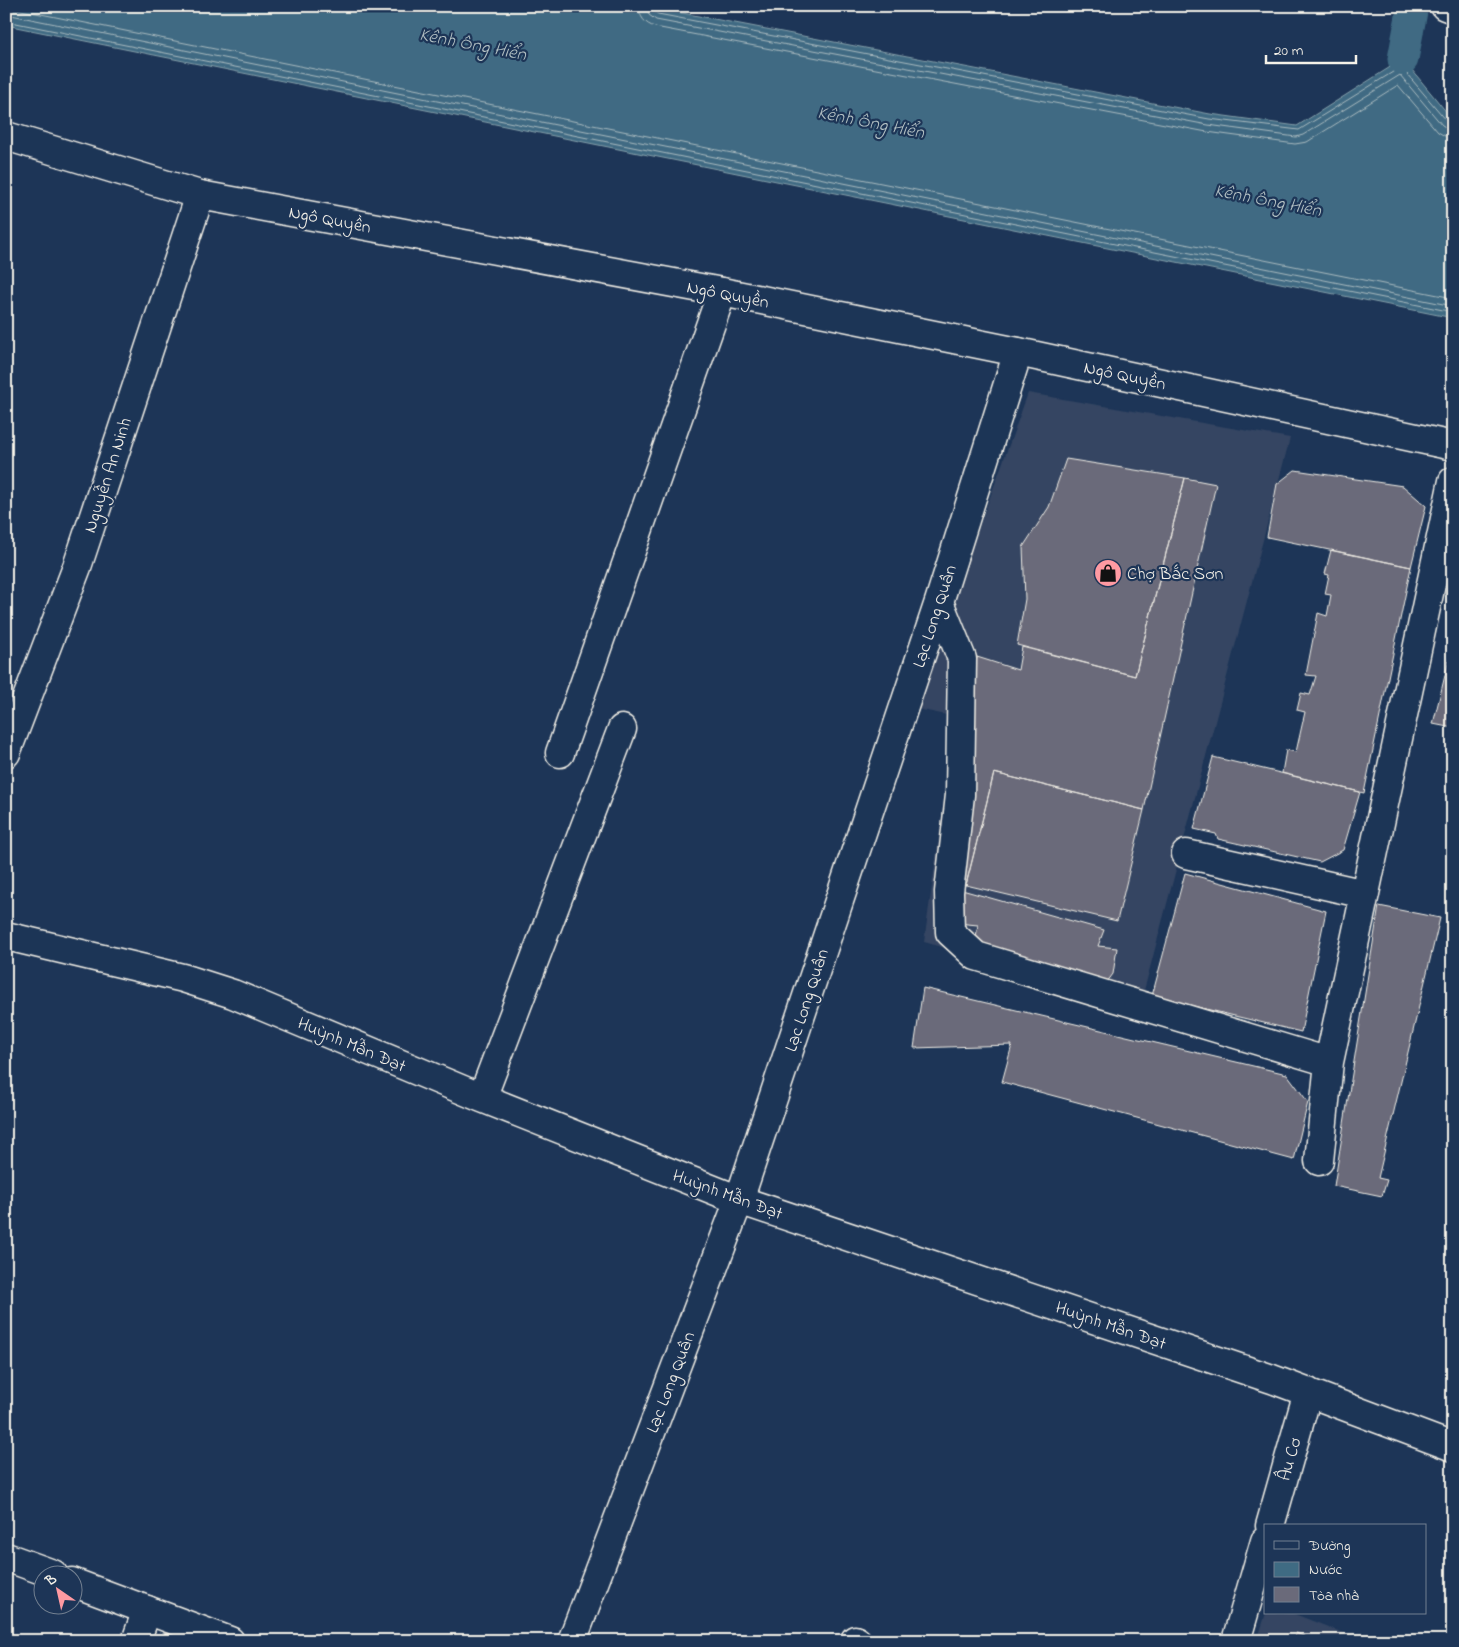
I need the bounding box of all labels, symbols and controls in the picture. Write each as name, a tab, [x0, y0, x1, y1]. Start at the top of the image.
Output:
water label: Kênh Ông Hiển	[417, 22, 529, 70]
scale bar	[1266, 32, 1356, 64]
text: 20 m	[1274, 40, 1304, 62]
water label: Kênh Ông Hiển	[815, 100, 927, 148]
water label: Kênh Ông Hiển	[1212, 178, 1324, 226]
street label: Ngô Quyền	[286, 200, 373, 243]
street label: Ngô Quyền	[684, 275, 771, 318]
street label: Ngô Quyền	[1081, 356, 1168, 399]
street label: Nguyễn An Ninh	[78, 415, 141, 537]
shop icon: Chợ Bắc Sơn	[1093, 558, 1123, 588]
street label: Lạc Long Quân	[907, 562, 966, 672]
place label: Chợ Bắc Sơn	[1127, 562, 1224, 588]
street label: Lạc Long Quân	[779, 946, 838, 1056]
street label: Huỳnh Mẫn Đạt	[293, 1011, 410, 1080]
street label: Huỳnh Mẫn Đạt	[669, 1164, 786, 1228]
street label: Huỳnh Mẫn Đạt	[1051, 1296, 1169, 1358]
street label: Lạc Long Quân	[641, 1328, 704, 1438]
street label: Âu Cơ	[1272, 1435, 1310, 1484]
legend	[1264, 1524, 1426, 1614]
text: Đường	[1308, 1535, 1351, 1558]
text: Nước	[1309, 1559, 1342, 1581]
north arrow	[32, 1564, 82, 1614]
text: B	[41, 1569, 62, 1592]
text: Tòa nhà	[1309, 1585, 1359, 1607]

